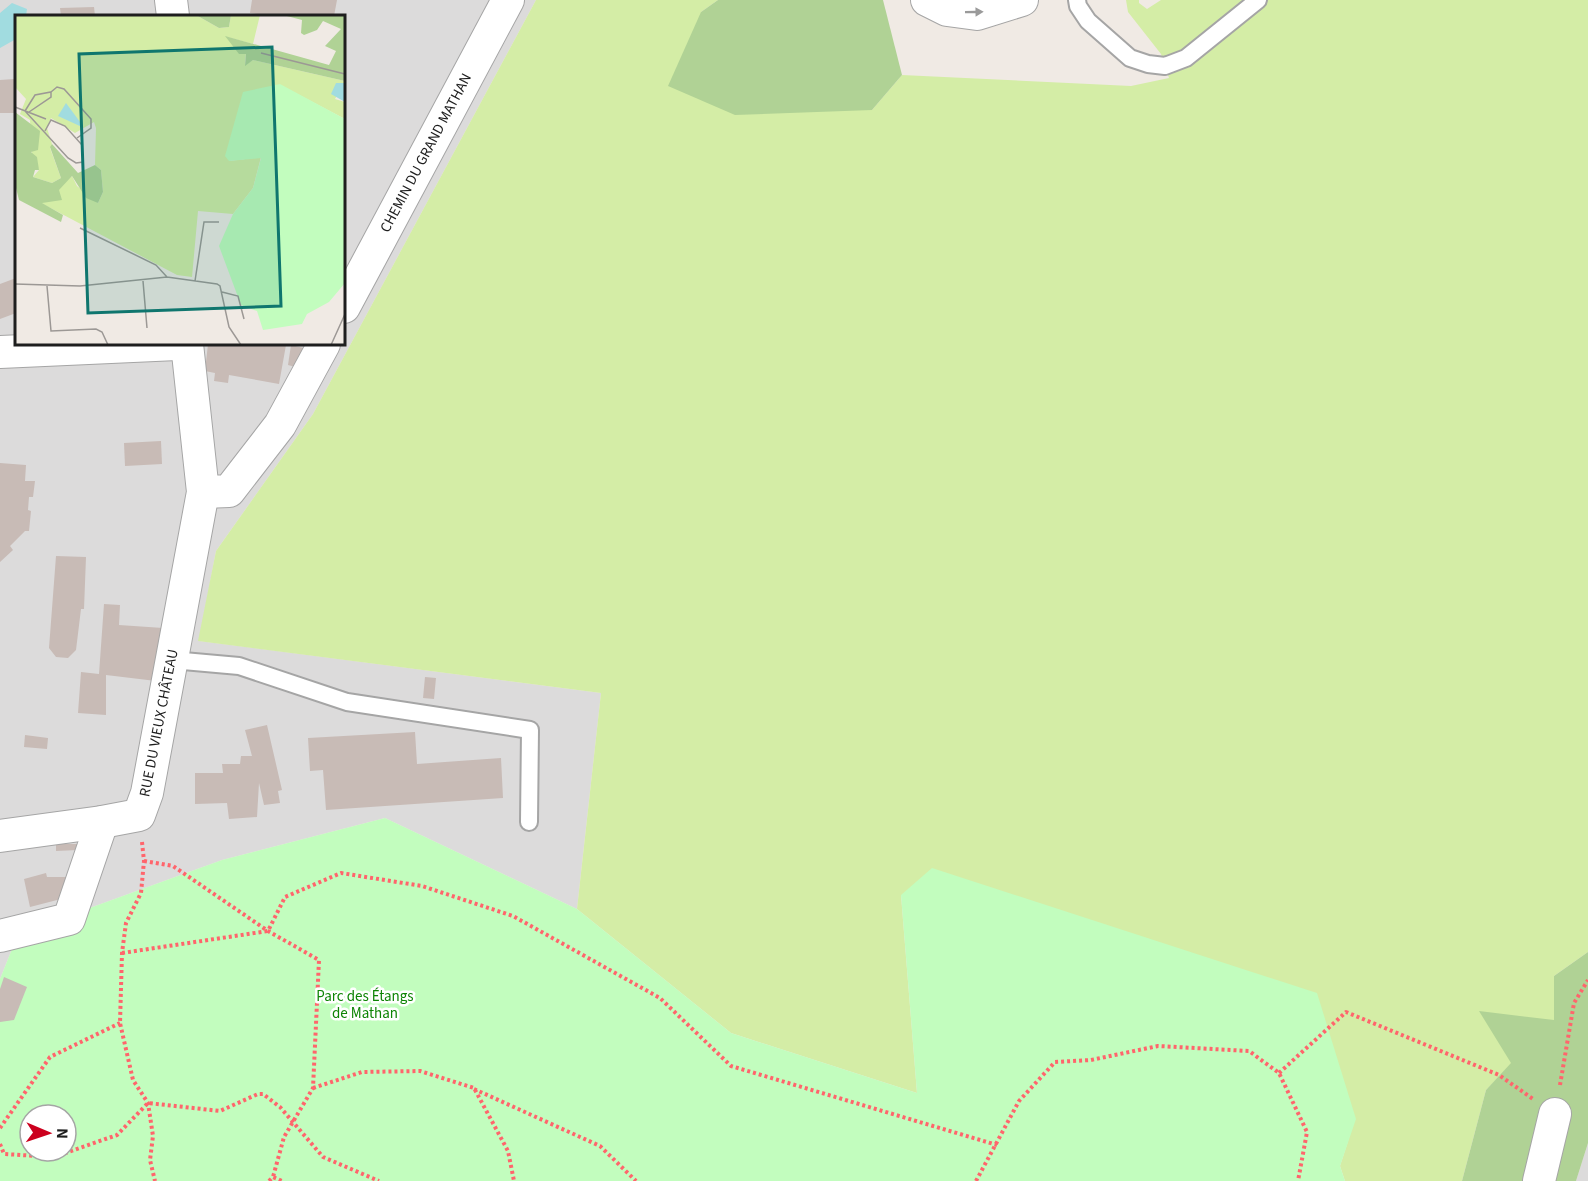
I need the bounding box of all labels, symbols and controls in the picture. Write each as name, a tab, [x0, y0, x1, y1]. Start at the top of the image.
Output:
one-way arrow	[965, 7, 984, 16]
inset map	[15, 15, 345, 345]
street label: CHEMIN DU GRAND MATHAN	[375, 70, 477, 236]
street label: RUE DU VIEUX CHÂTEAU	[134, 647, 184, 799]
park label: Parc des Étangs de Mathan	[316, 986, 414, 1024]
north arrow	[18, 1103, 78, 1163]
text: N	[51, 1128, 73, 1139]

